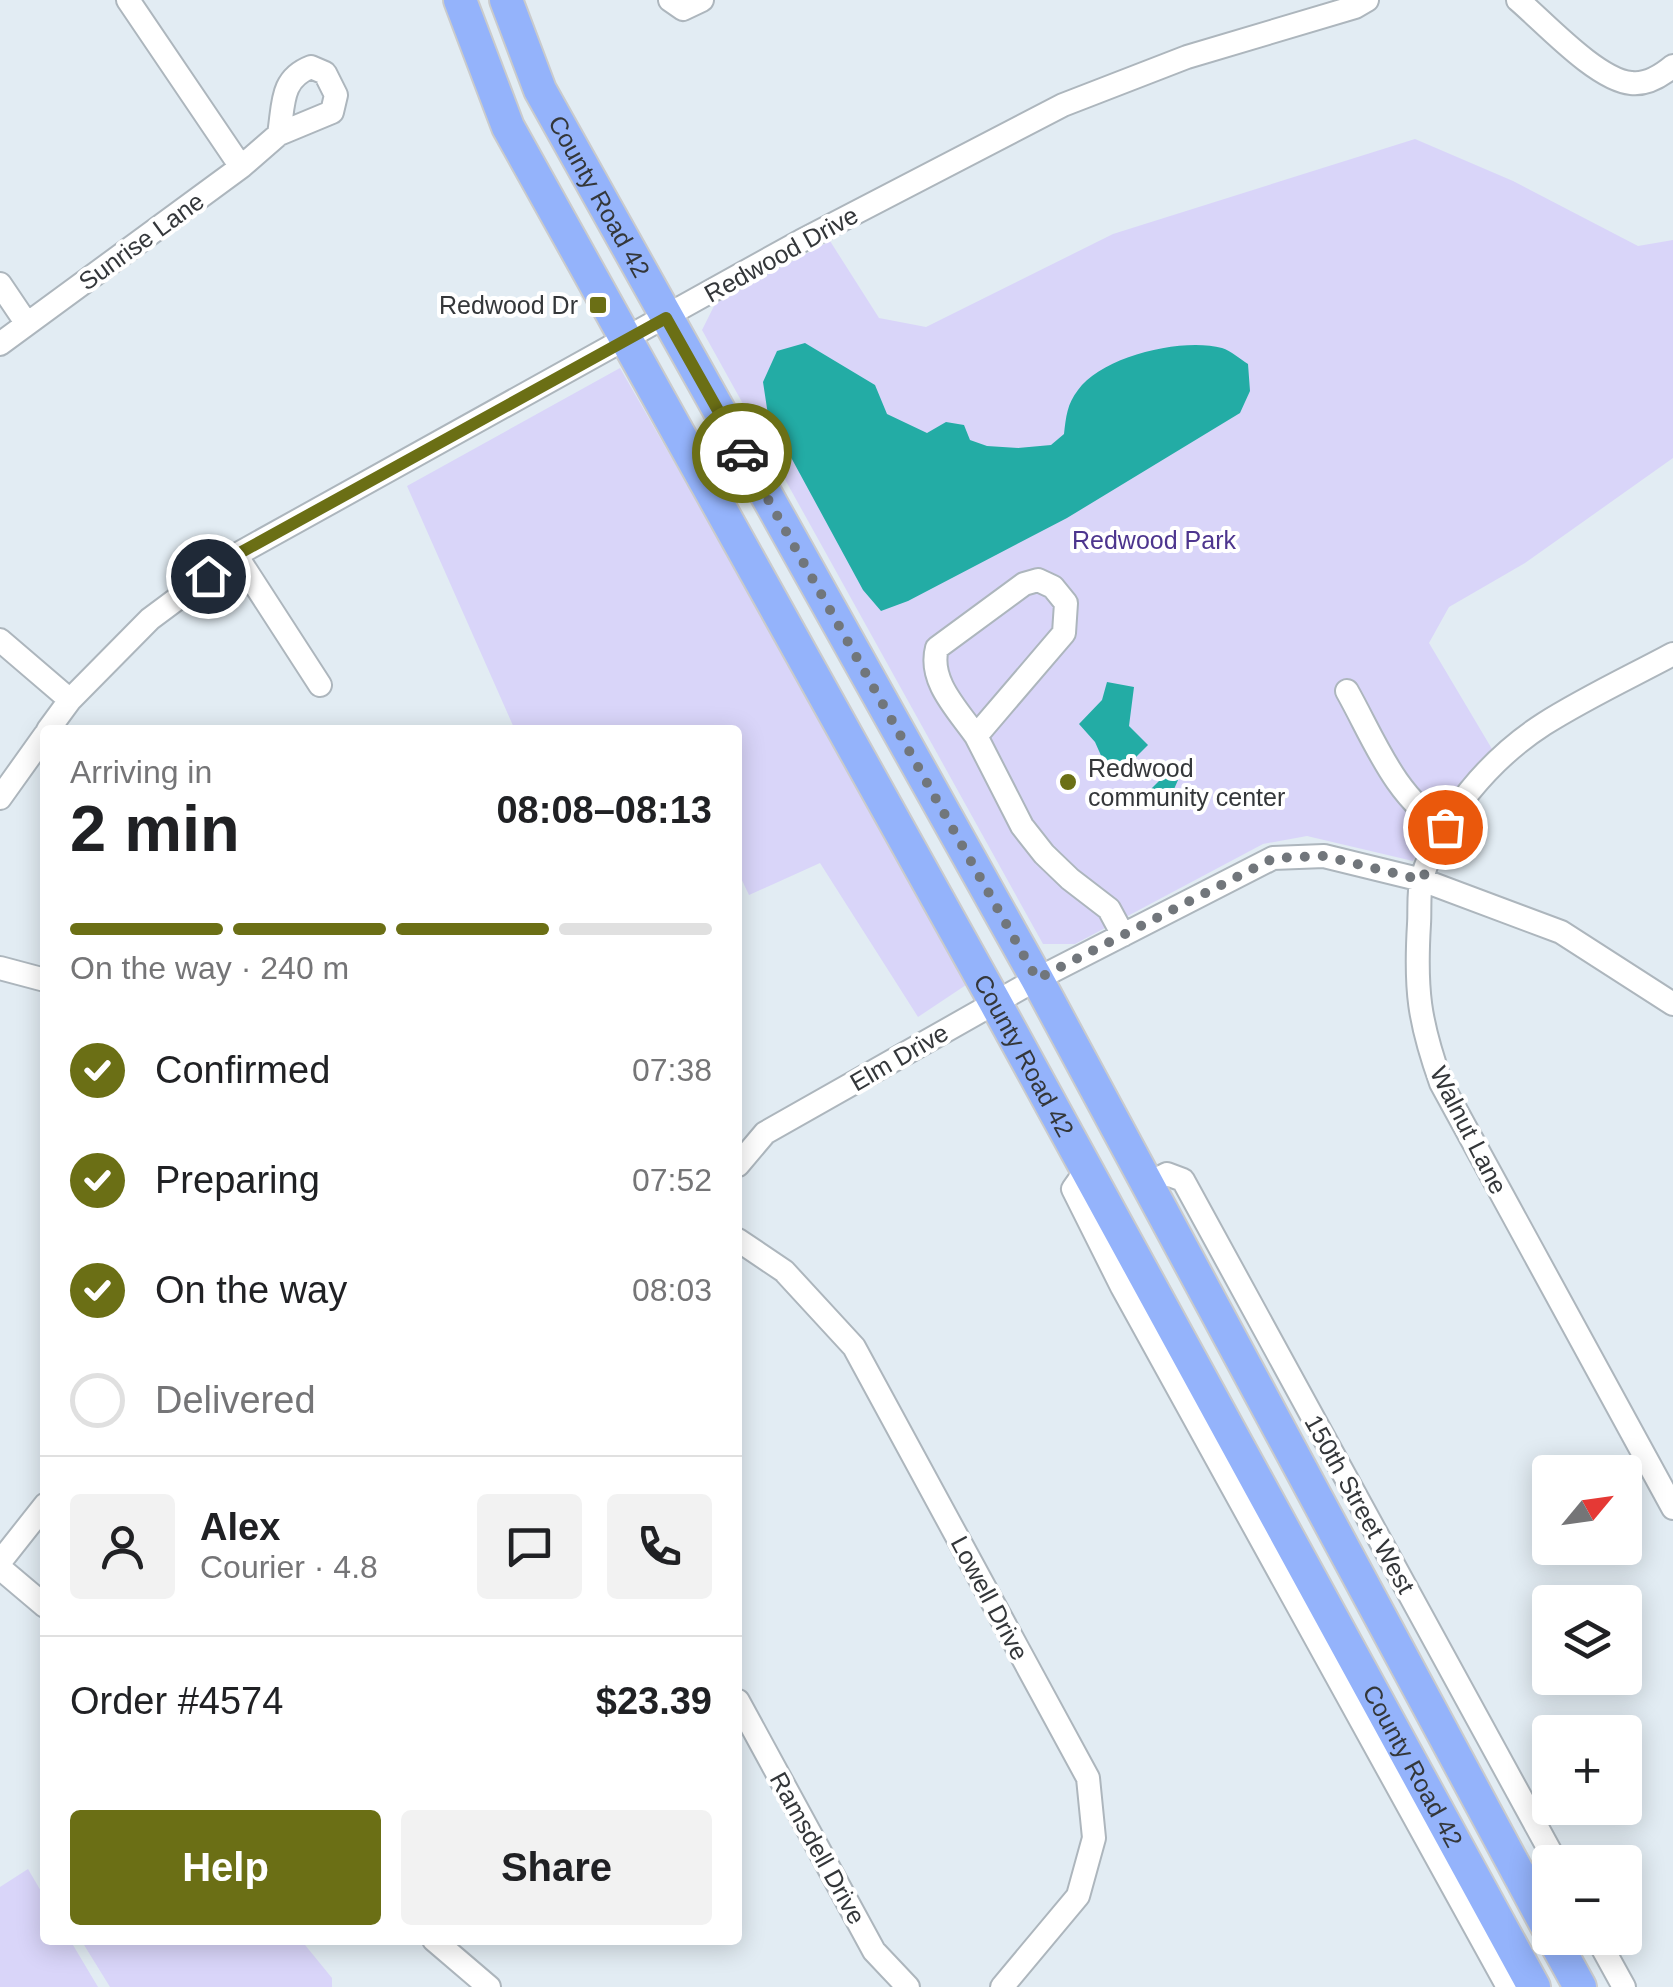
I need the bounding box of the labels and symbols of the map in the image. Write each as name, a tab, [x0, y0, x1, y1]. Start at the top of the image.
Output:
street label: County Road 42	[543, 111, 656, 282]
street label: Sunrise Lane	[73, 186, 209, 296]
street label: Redwood Drive	[699, 200, 863, 308]
place label: Redwood Dr	[439, 291, 578, 319]
marker: Redwood Dr	[587, 294, 609, 316]
courier	[692, 403, 792, 503]
park label: Redwood Park	[1072, 526, 1236, 554]
pin	[166, 534, 251, 619]
place label: Redwood community center	[1088, 754, 1285, 811]
marker: Redwood community center	[1057, 771, 1079, 793]
pin	[1403, 785, 1488, 870]
street label: County Road 42	[968, 969, 1080, 1141]
street label: Elm Drive	[845, 1018, 953, 1096]
street label: Walnut Lane	[1425, 1062, 1513, 1198]
street label: 150th Street West	[1299, 1410, 1421, 1598]
north arrow	[1532, 1455, 1642, 1565]
street label: Lowell Drive	[946, 1531, 1034, 1665]
street label: County Road 42	[1357, 1680, 1469, 1852]
street label: Ramsdell Drive	[765, 1767, 871, 1929]

